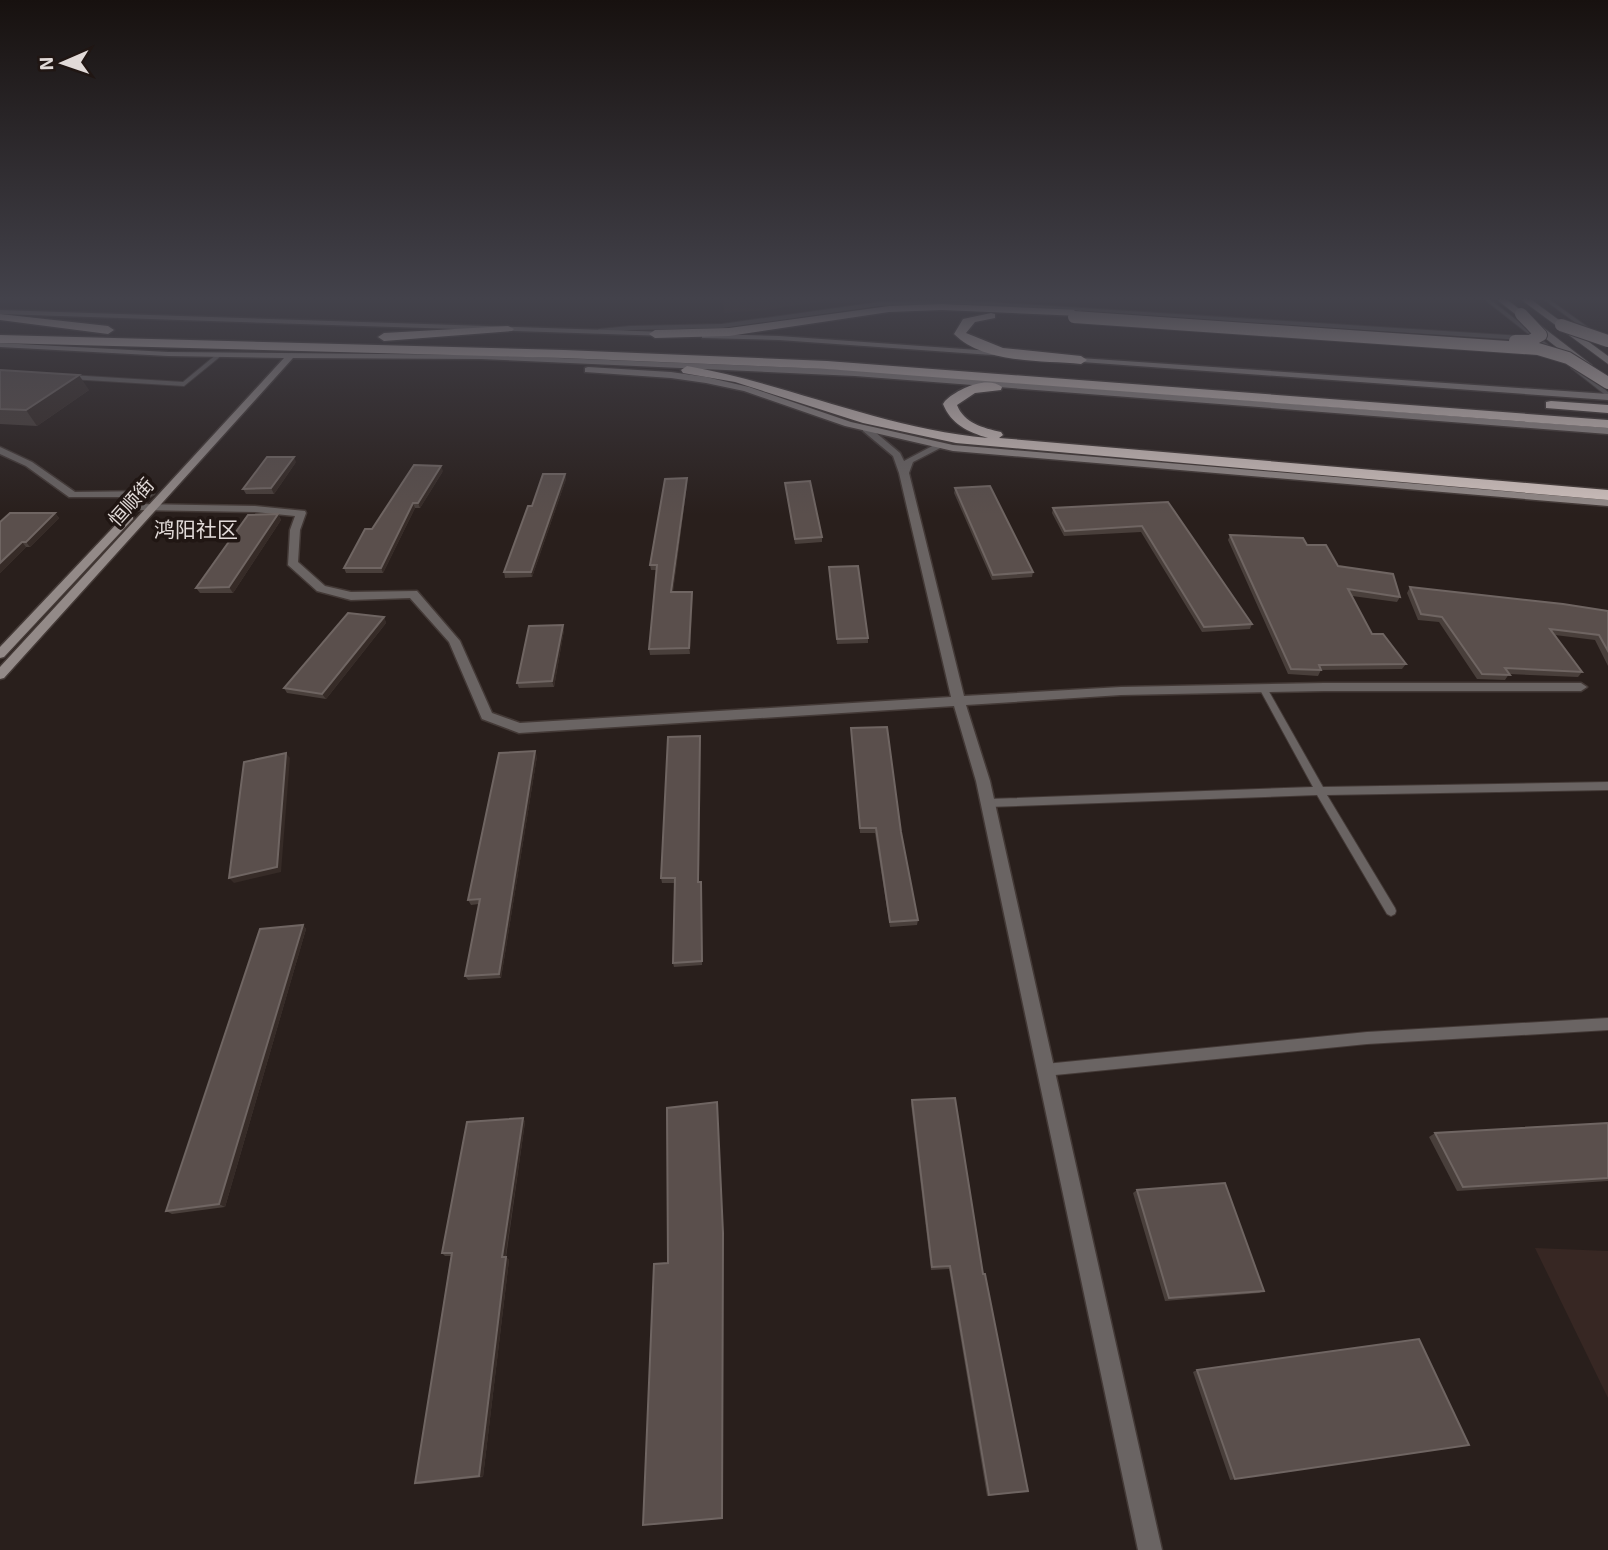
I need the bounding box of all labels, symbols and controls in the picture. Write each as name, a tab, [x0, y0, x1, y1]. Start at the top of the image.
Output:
north arrow	[28, 28, 98, 98]
text: N	[34, 56, 57, 71]
street label: 恒顺街	[103, 473, 158, 531]
district label: 鸿阳社区	[154, 516, 238, 541]

